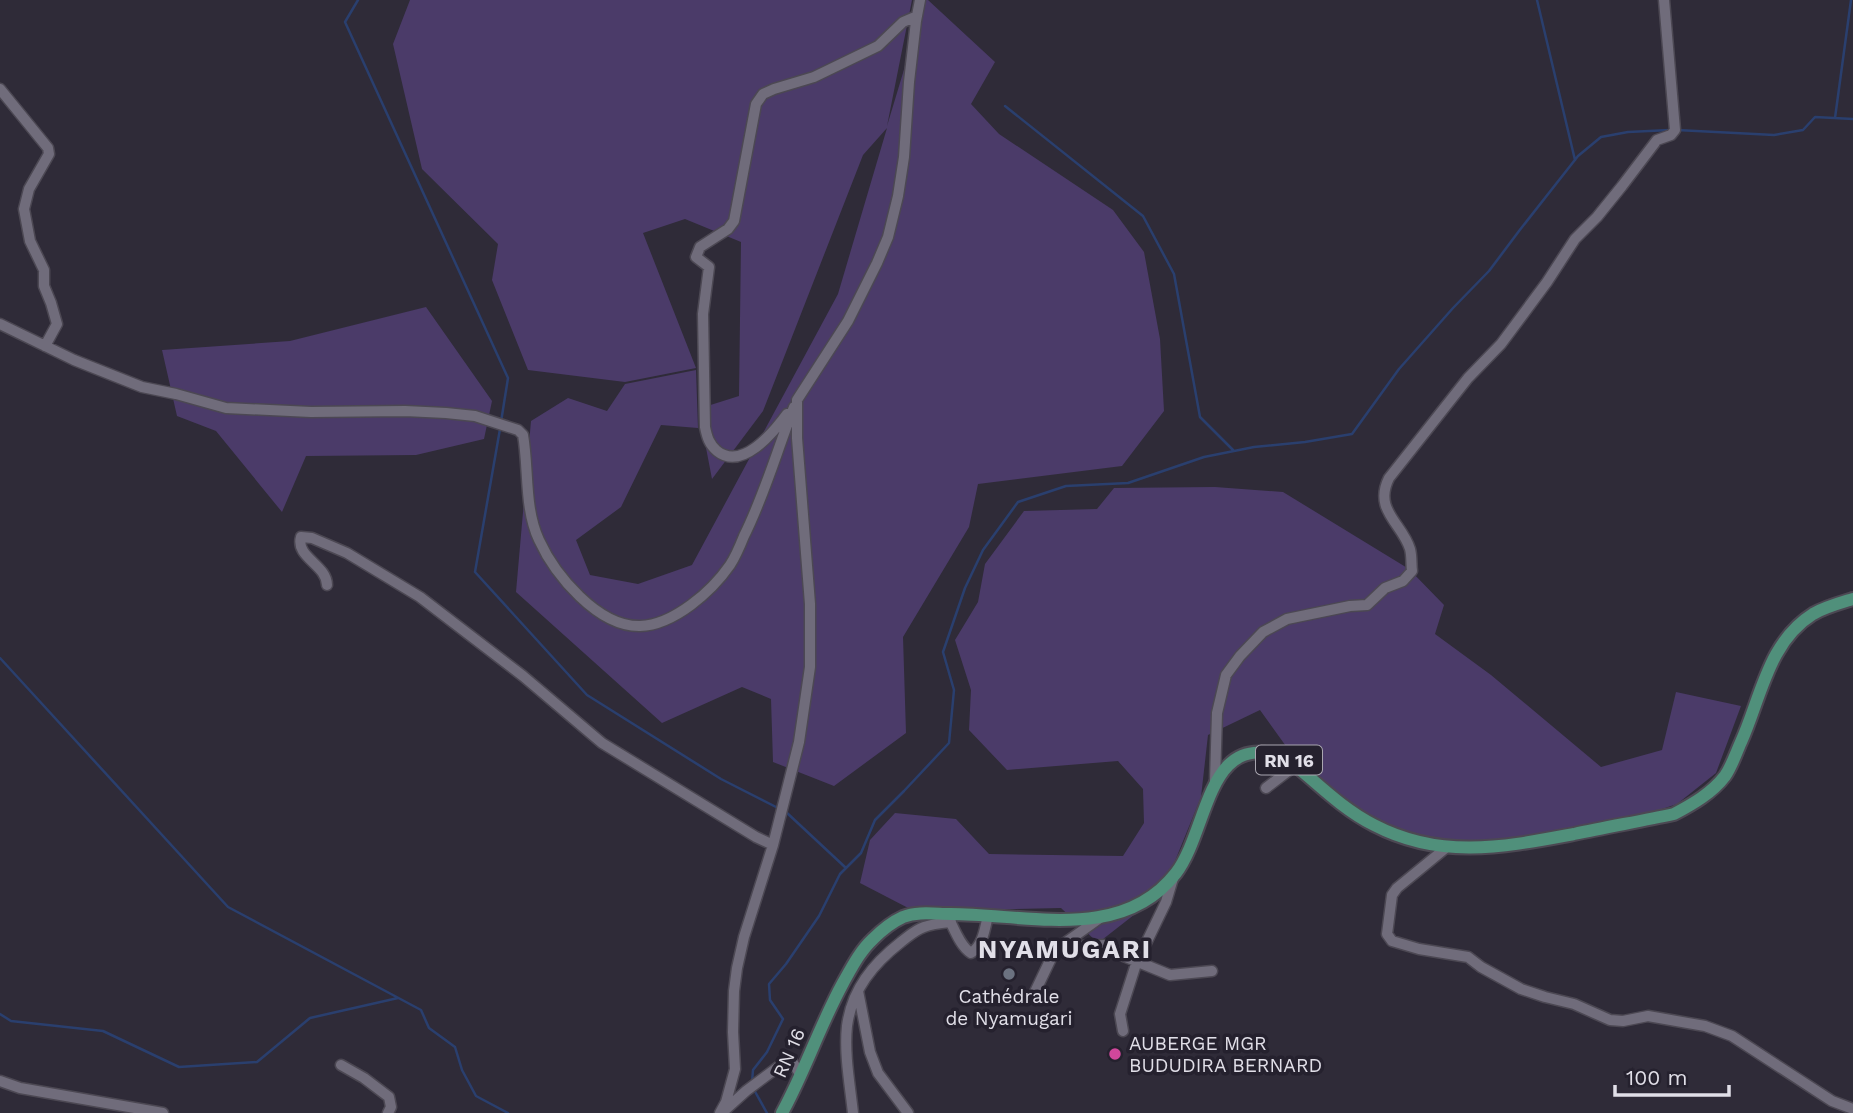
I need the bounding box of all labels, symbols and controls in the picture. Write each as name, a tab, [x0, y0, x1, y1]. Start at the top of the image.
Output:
road number: RN 16	[1256, 746, 1322, 774]
district label: NYAMUGARI	[978, 934, 1152, 964]
marker: Cathédrale de Nyamugari	[1001, 966, 1017, 982]
place label: Cathédrale de Nyamugari	[945, 985, 1073, 1030]
street label: RN 16	[768, 1025, 810, 1081]
place label: AUBERGE MGR BUDUDIRA BERNARD	[1129, 1032, 1322, 1077]
marker: AUBERGE MGR BUDUDIRA BERNARD	[1107, 1046, 1123, 1062]
scale bar	[1615, 1054, 1729, 1098]
text: 100 m	[1626, 1065, 1688, 1090]

